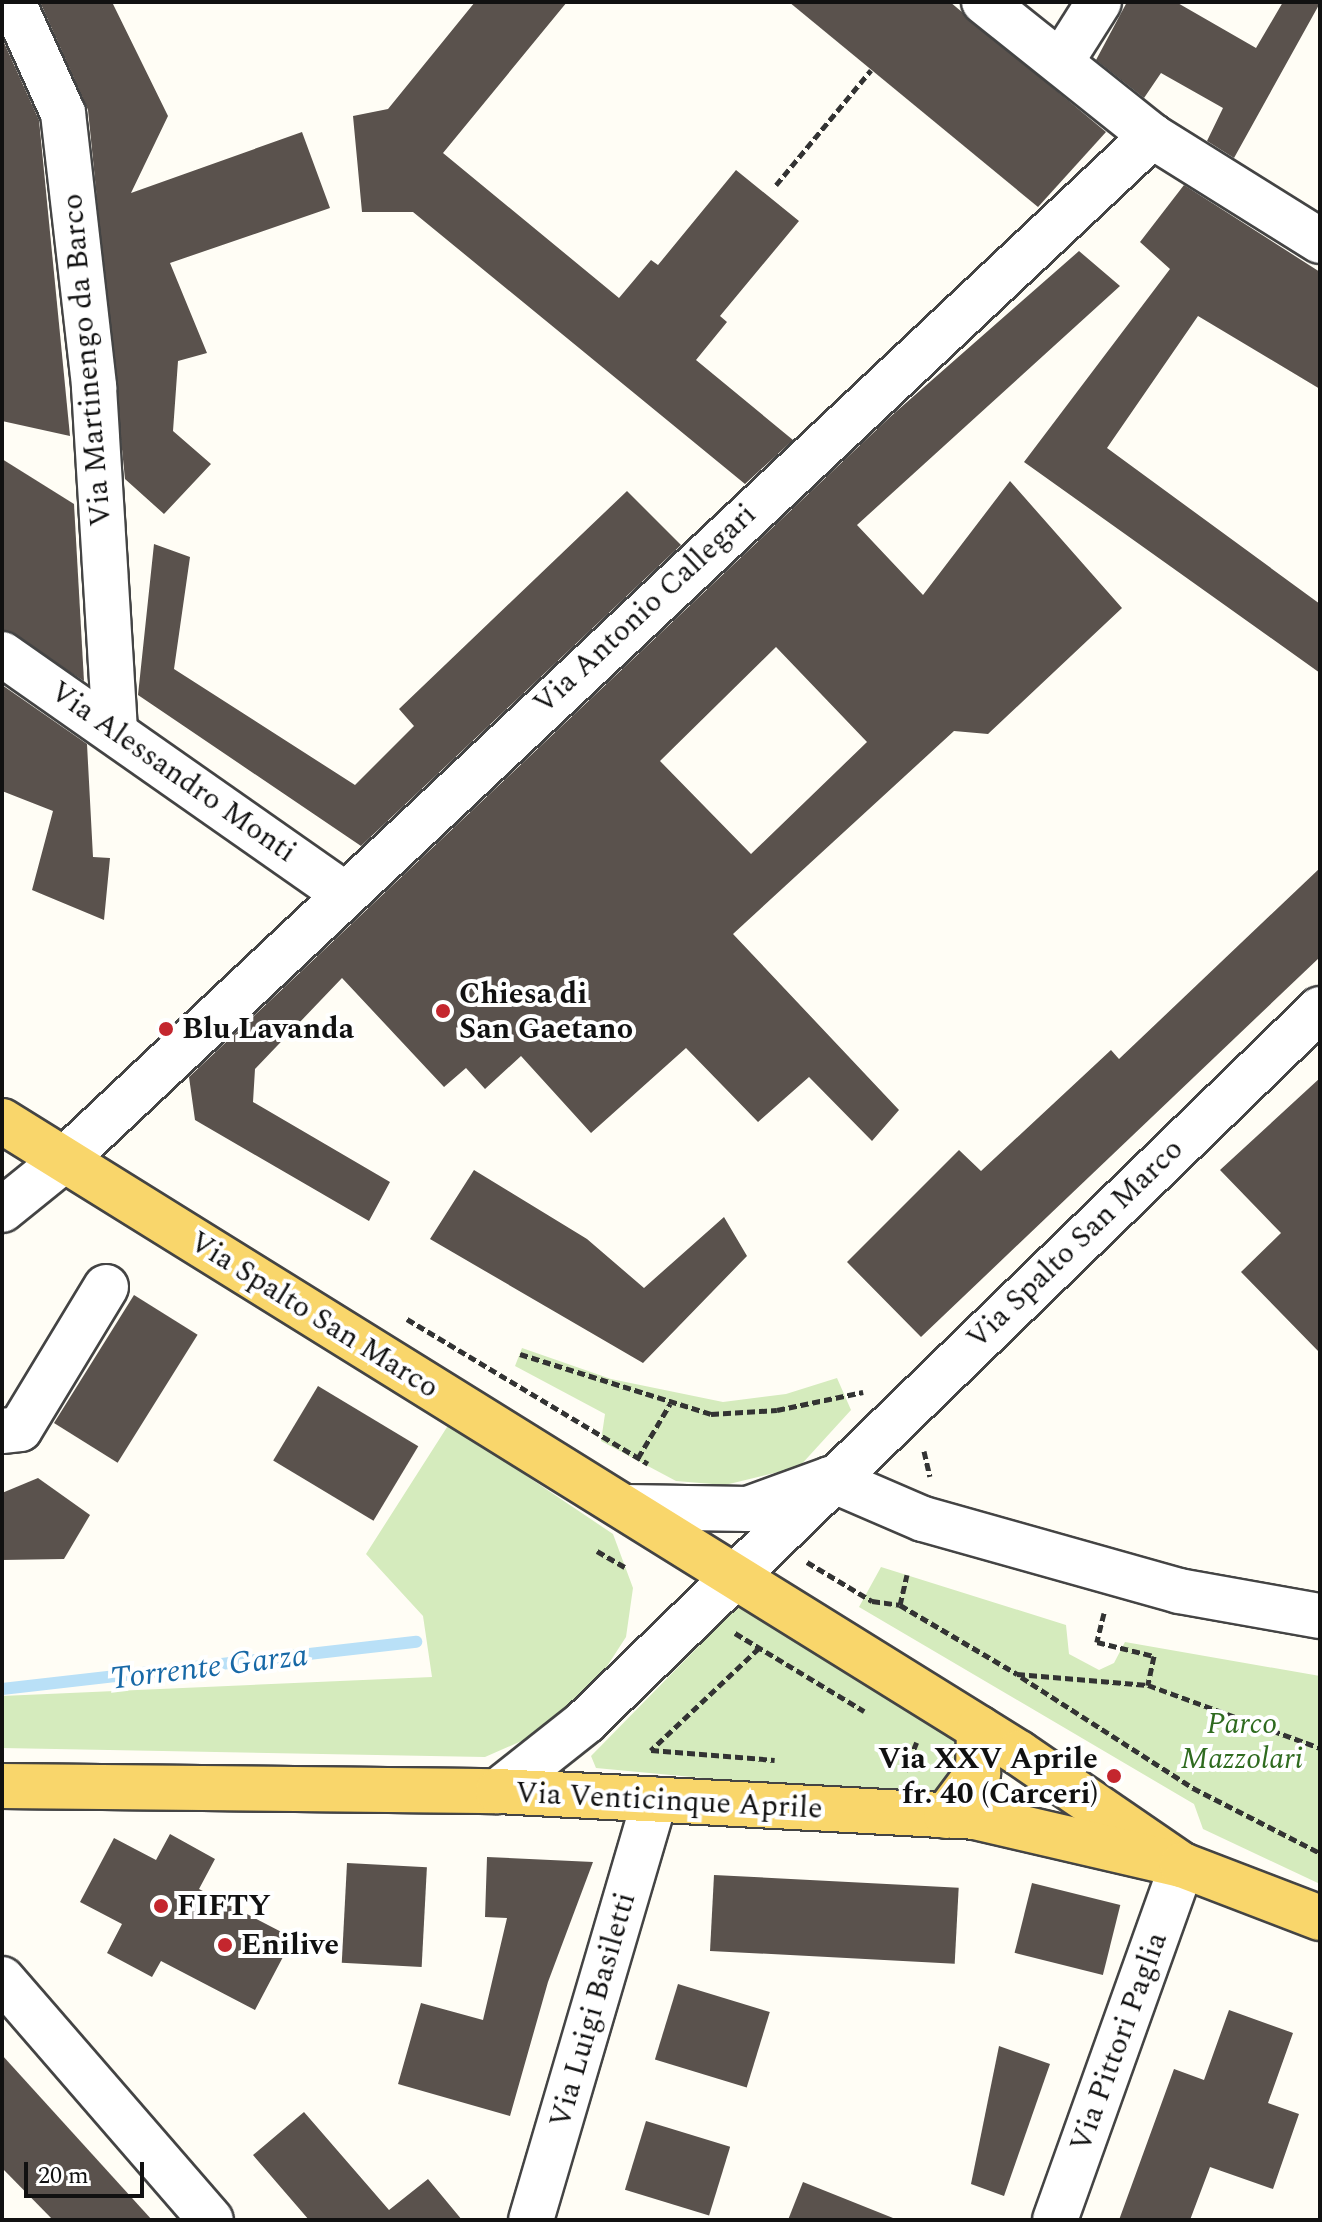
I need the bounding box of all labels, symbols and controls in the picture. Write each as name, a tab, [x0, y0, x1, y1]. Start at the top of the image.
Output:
street label: Via Martinengo da Barco	[55, 192, 119, 528]
street label: Via Antonio Callegari	[526, 496, 764, 722]
street label: Via Alessandro Monti	[43, 674, 303, 870]
place label: Chiesa di San Gaetano	[459, 976, 633, 1046]
marker: Chiesa di San Gaetano	[434, 1002, 452, 1020]
place label: Blu Lavanda	[182, 1011, 354, 1047]
marker: Blu Lavanda	[157, 1020, 175, 1038]
street label: Via Spalto San Marco	[959, 1132, 1191, 1356]
street label: Via Spalto San Marco	[183, 1224, 445, 1406]
water label: Torrente Garza	[108, 1637, 310, 1699]
park label: Parco Mazzolari	[1181, 1706, 1303, 1776]
place label: Via XXV Aprile fr. 40 (Carceri)	[878, 1741, 1098, 1812]
marker: Via XXV Aprile fr. 40 (Carceri)	[1105, 1767, 1123, 1785]
street label: Via Venticinque Aprile	[515, 1775, 823, 1827]
place label: FIFTY	[177, 1888, 271, 1924]
street label: Via Luigi Basiletti	[542, 1888, 644, 2132]
marker: FIFTY	[152, 1897, 170, 1915]
place label: Enilive	[241, 1927, 339, 1963]
street label: Via Pittori Paglia	[1063, 1928, 1175, 2156]
marker: Enilive	[216, 1936, 234, 1954]
scale bar	[28, 2146, 148, 2196]
text: 20 m	[38, 2158, 89, 2194]

